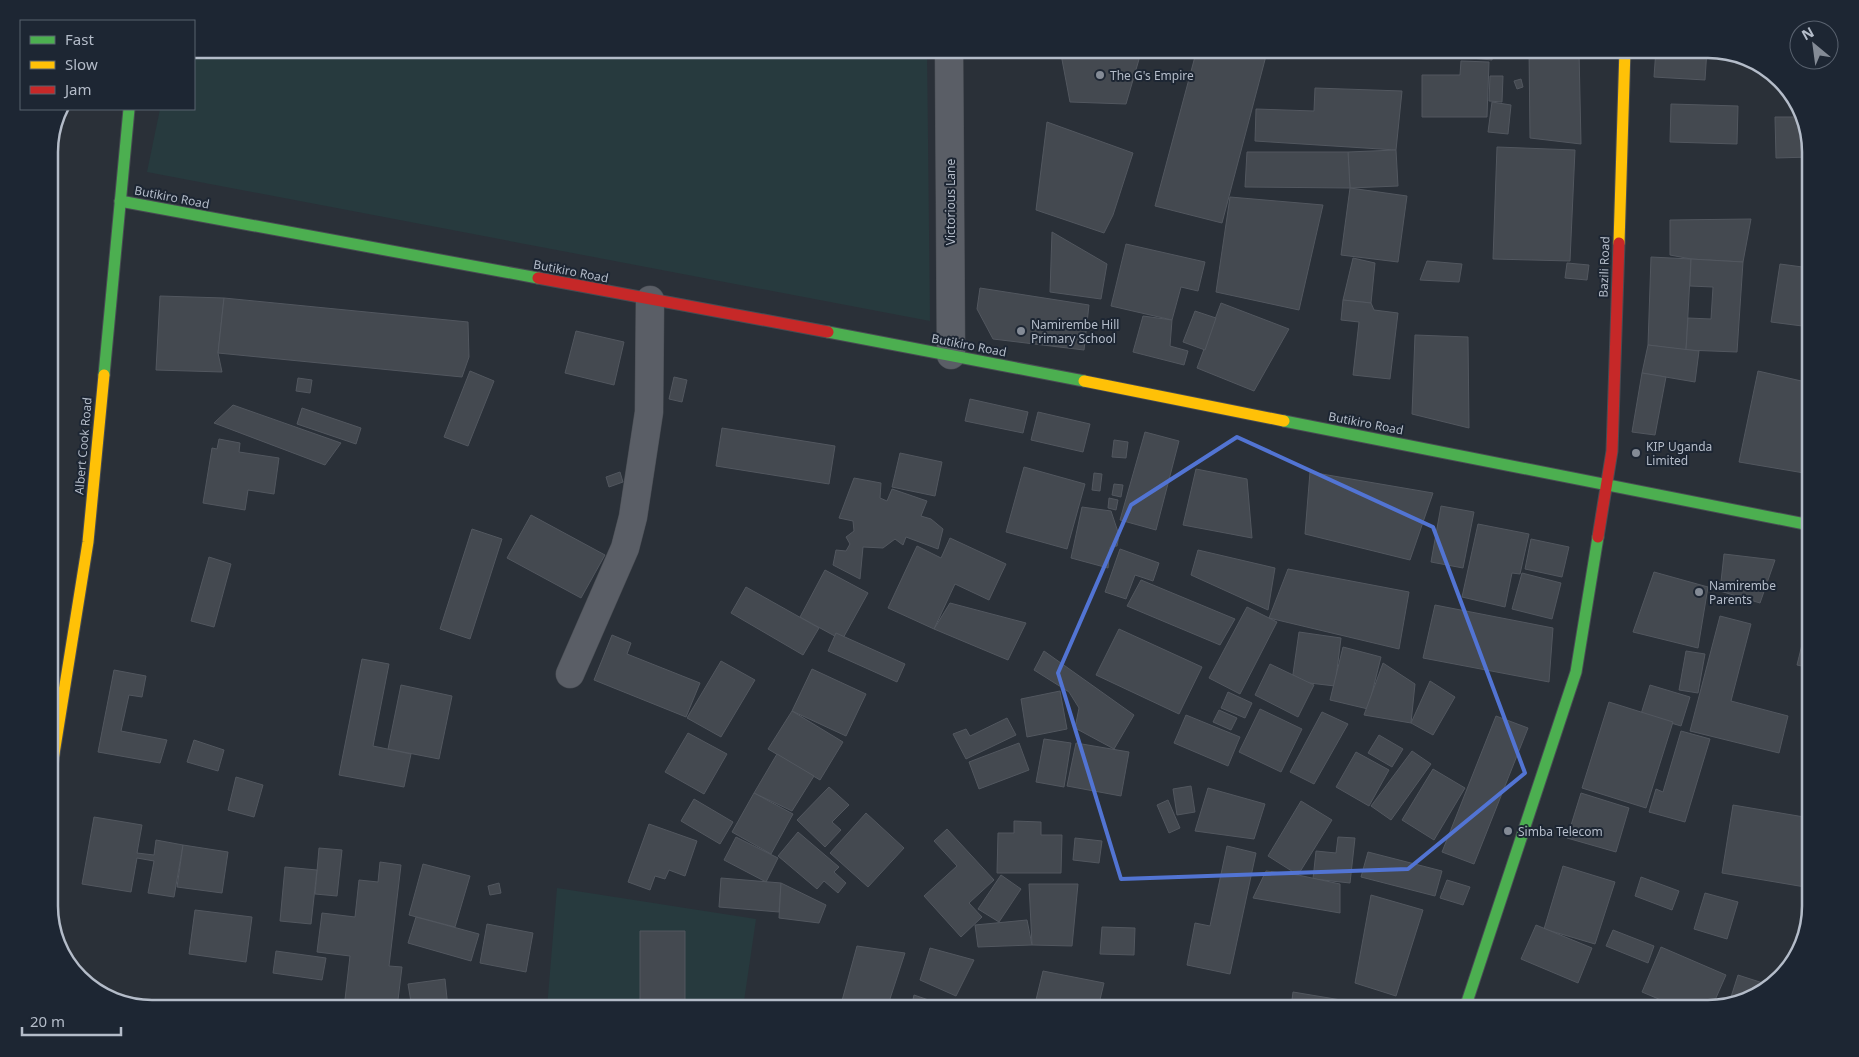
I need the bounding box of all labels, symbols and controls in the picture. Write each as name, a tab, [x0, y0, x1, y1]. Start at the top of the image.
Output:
legend	[20, 20, 195, 110]
north arrow	[1789, 20, 1839, 70]
text: N	[1798, 22, 1817, 44]
text: Fast	[65, 29, 94, 49]
text: Slow	[65, 54, 98, 74]
place label: The G's Empire	[1110, 67, 1194, 84]
marker: The G's Empire	[1094, 69, 1106, 81]
text: Jam	[63, 79, 92, 99]
street label: Victorious Lane	[942, 159, 959, 245]
street label: Butikiro Road	[133, 181, 211, 213]
street label: Bazili Road	[1594, 236, 1614, 298]
street label: Butikiro Road	[532, 255, 610, 287]
place label: Namirembe Hill Primary School	[1031, 316, 1119, 347]
marker: Namirembe Hill Primary School	[1015, 325, 1027, 337]
street label: Butikiro Road	[930, 329, 1008, 361]
street label: Albert Cook Road	[70, 397, 96, 495]
street label: Butikiro Road	[1327, 407, 1405, 439]
place label: KIP Uganda Limited	[1646, 438, 1712, 469]
marker: KIP Uganda Limited	[1630, 447, 1642, 459]
place label: Namirembe Parents	[1709, 577, 1776, 608]
marker: Namirembe Parents	[1693, 586, 1705, 598]
place label: Simba Telecom	[1518, 823, 1603, 840]
marker: Simba Telecom	[1502, 825, 1514, 837]
scale bar	[22, 1004, 121, 1036]
text: 20 m	[30, 1011, 65, 1031]

